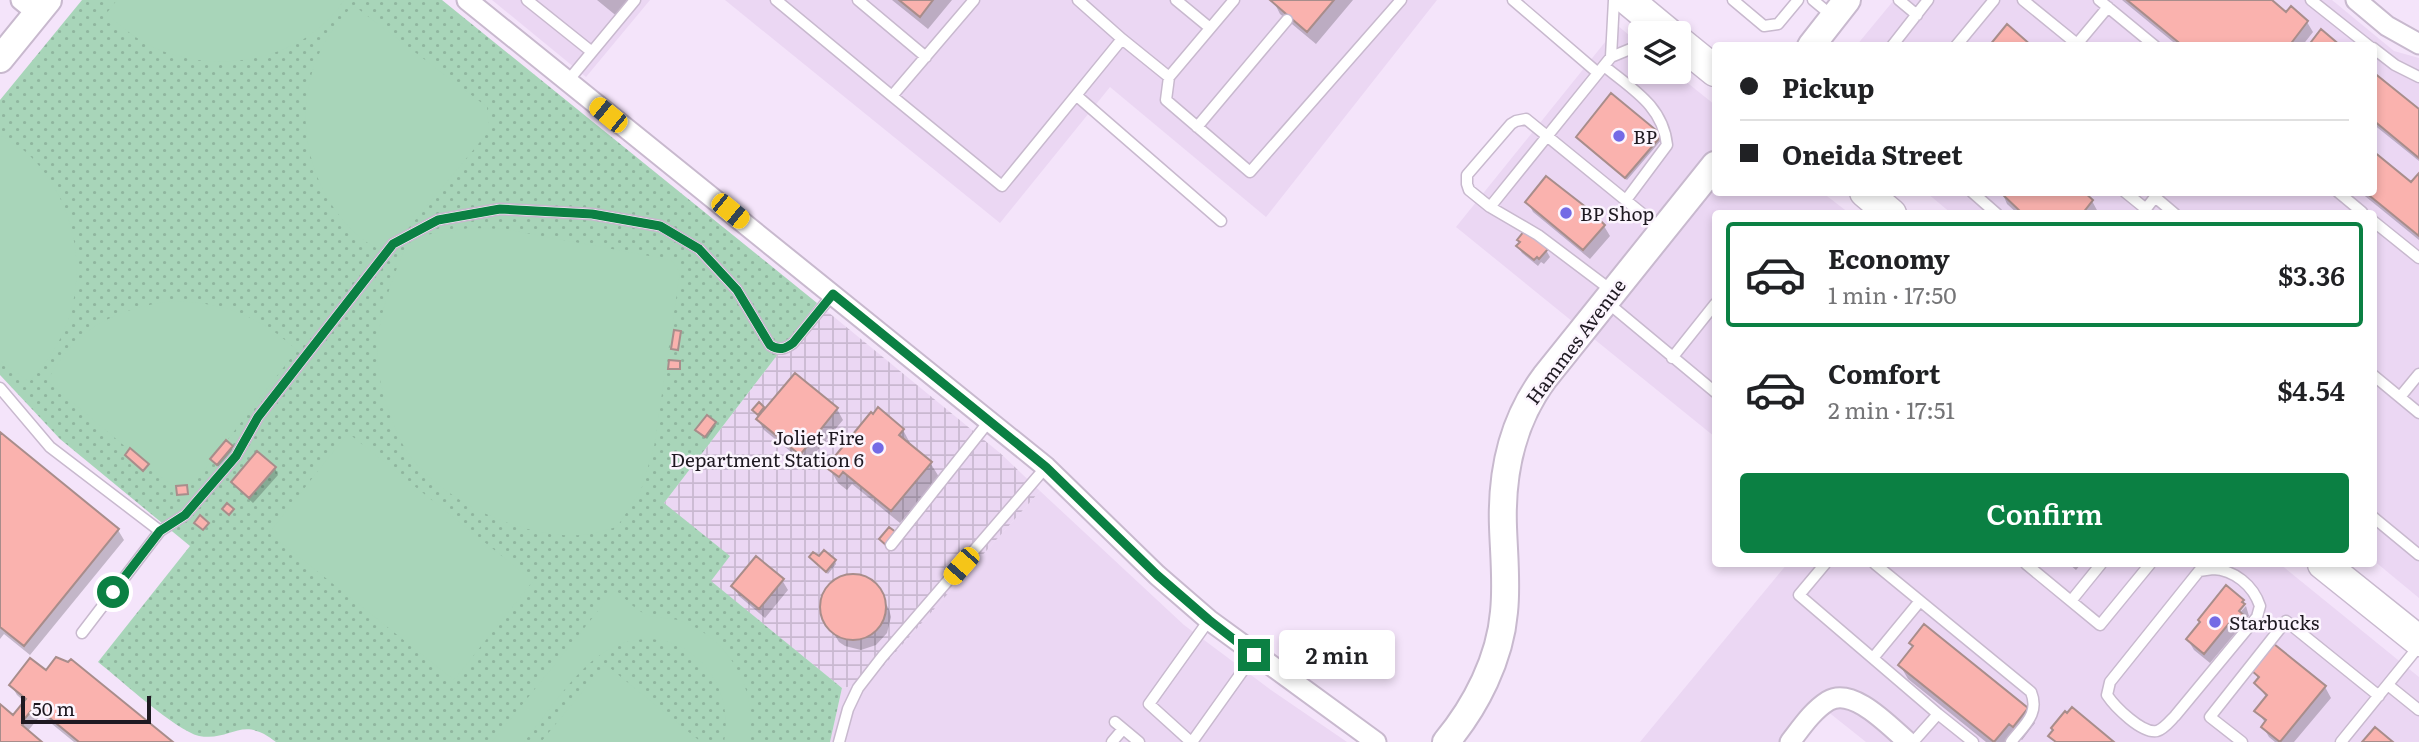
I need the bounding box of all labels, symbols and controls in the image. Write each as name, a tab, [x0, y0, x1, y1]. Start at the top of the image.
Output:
map controls	[1628, 21, 1691, 84]
button: layers	[1628, 21, 1691, 84]
text: Pickup	[1782, 67, 1874, 106]
car	[586, 94, 631, 136]
place label: BP	[1633, 122, 1657, 150]
marker: BP	[1611, 128, 1627, 144]
text: Oneida Street	[1782, 134, 1963, 173]
car	[708, 190, 753, 232]
place label: BP Shop	[1580, 199, 1654, 227]
marker: BP Shop	[1558, 205, 1574, 221]
text: Economy	[1828, 238, 1950, 277]
icon: car	[1744, 243, 1807, 306]
text: $3.36	[2278, 255, 2345, 294]
street label: Hammes Avenue	[1518, 272, 1632, 410]
text: 1 min · 17:50	[1828, 277, 1957, 311]
text: Comfort	[1828, 353, 1940, 392]
icon: car	[1744, 358, 1807, 421]
text: $4.54	[2277, 370, 2345, 409]
text: 2 min · 17:51	[1828, 392, 1955, 426]
place label: Joliet Fire Department Station 6	[670, 423, 864, 473]
marker: Joliet Fire Department Station 6	[870, 440, 886, 456]
button: Confirm	[1740, 473, 2349, 553]
car	[940, 543, 983, 589]
route start	[97, 576, 129, 608]
place label: Starbucks	[2229, 608, 2320, 636]
marker: Starbucks	[2207, 614, 2223, 630]
callout: 2 min	[1278, 630, 1394, 680]
text: 2 min	[1305, 637, 1369, 671]
route end	[1238, 639, 1270, 671]
scale bar	[21, 693, 150, 725]
text: 50 m	[32, 694, 75, 722]

